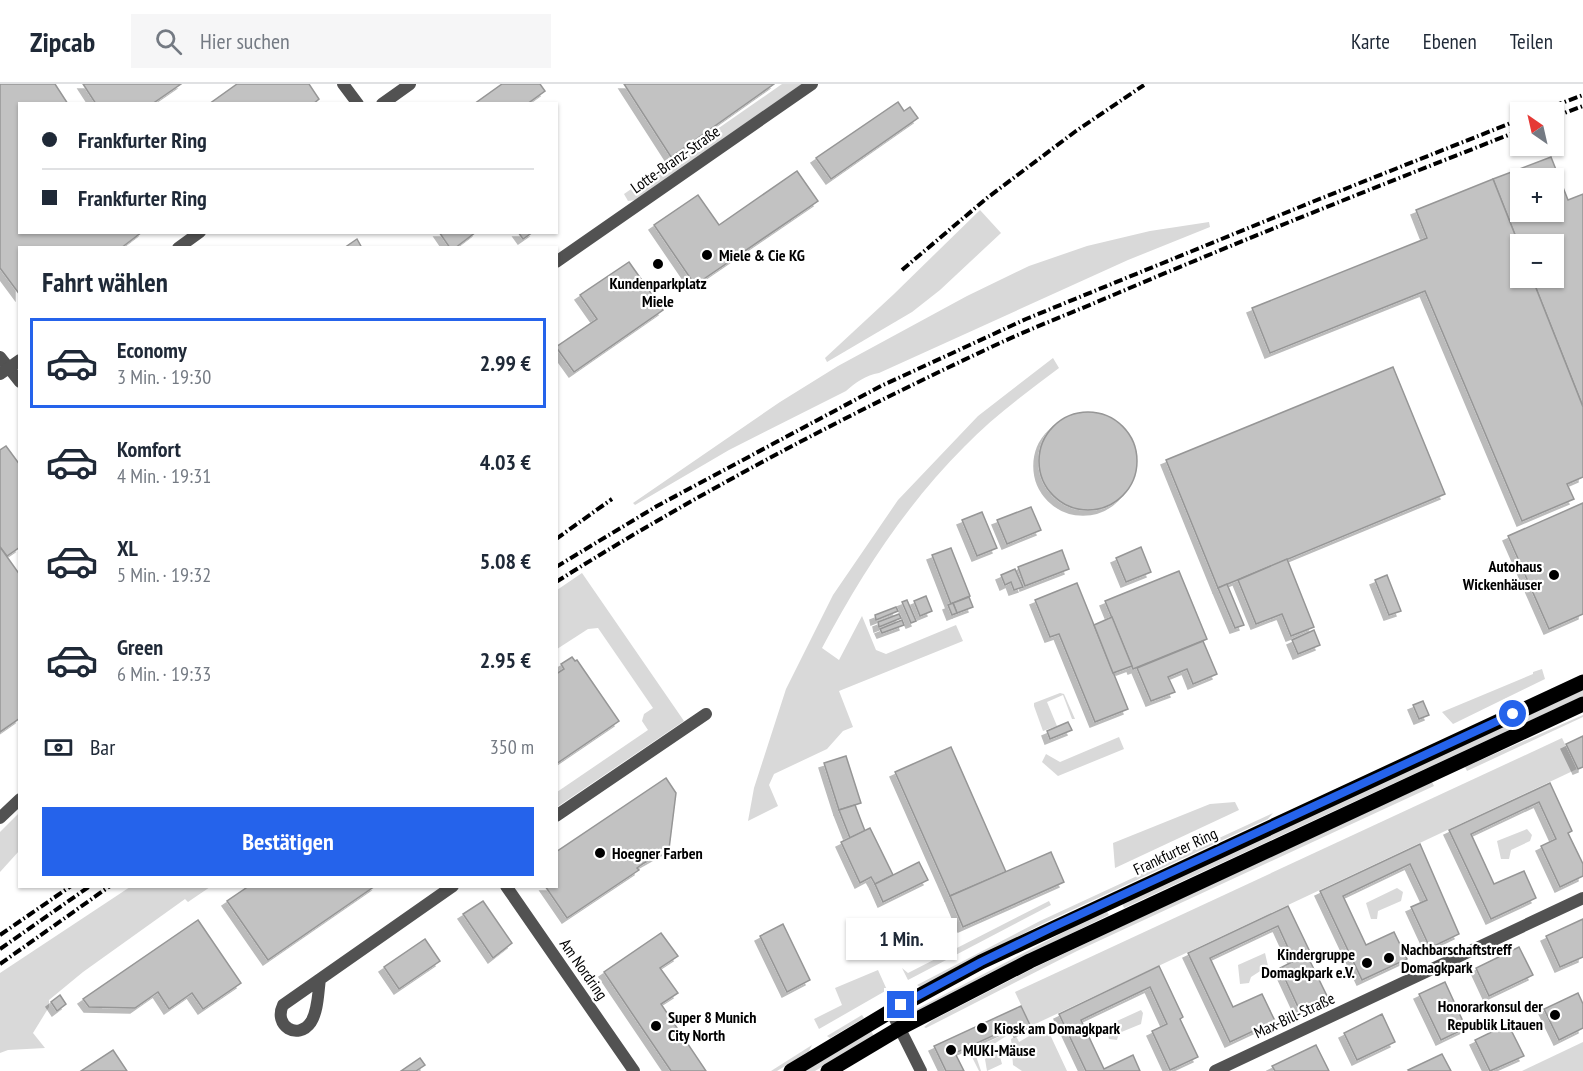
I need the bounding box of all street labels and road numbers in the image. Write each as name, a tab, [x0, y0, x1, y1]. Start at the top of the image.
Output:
street label: Lotte-Branz-Straße	[626, 121, 724, 197]
street label: Frankfurter Ring	[1130, 823, 1220, 879]
street label: Am Nordring	[556, 935, 612, 1003]
street label: Max-Bill-Straße	[1250, 988, 1338, 1042]

